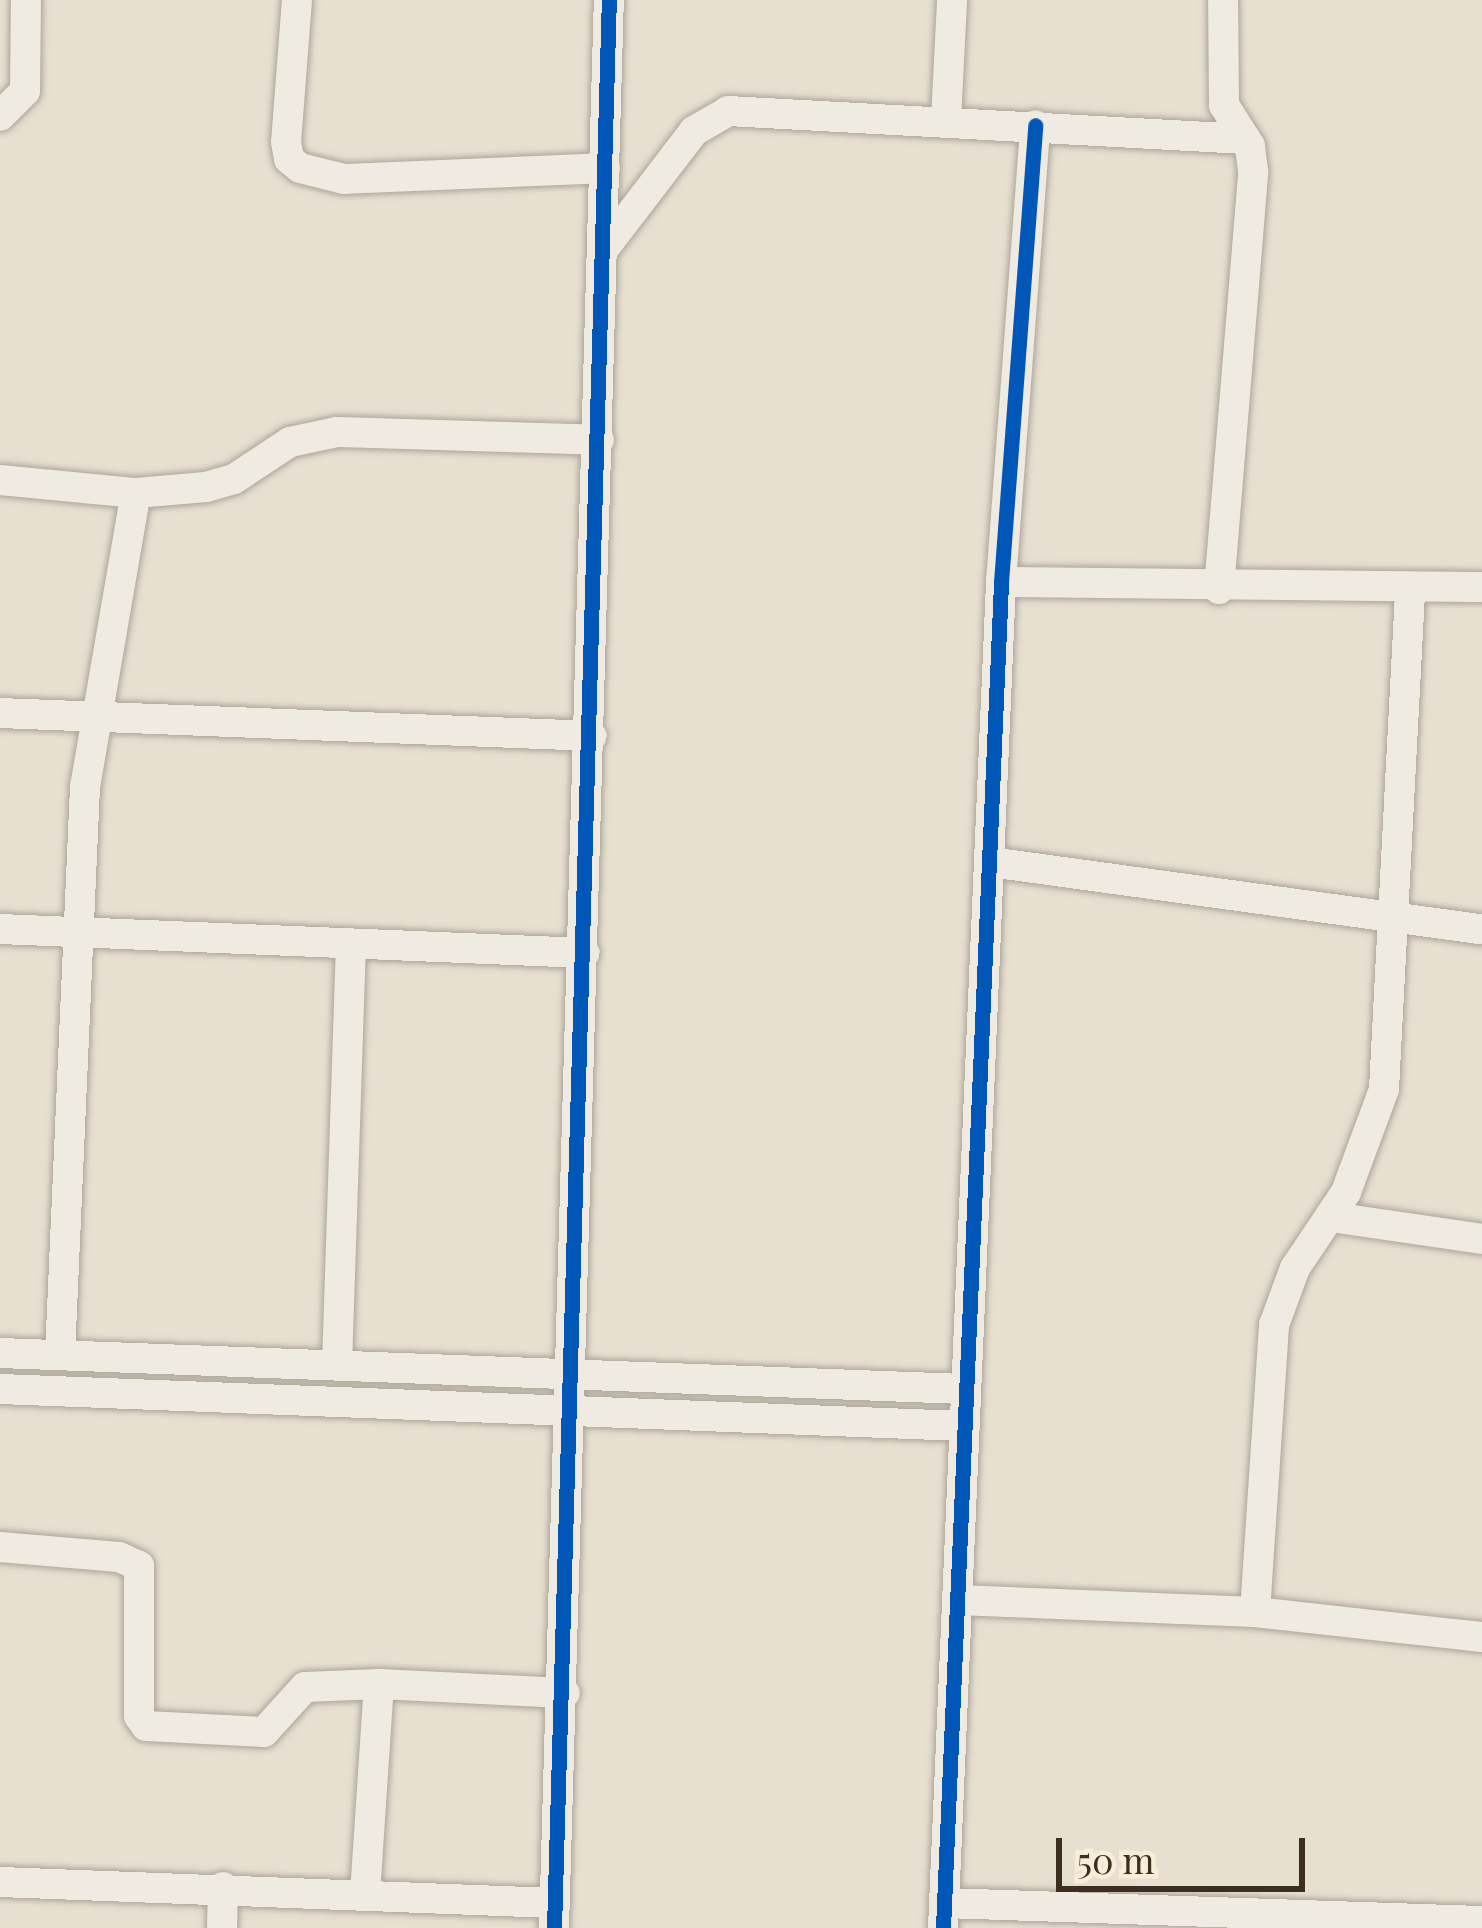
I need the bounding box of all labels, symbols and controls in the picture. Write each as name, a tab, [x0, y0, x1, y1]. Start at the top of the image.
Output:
scale bar	[1062, 1814, 1311, 1888]
text: 50 m	[1077, 1835, 1154, 1883]

